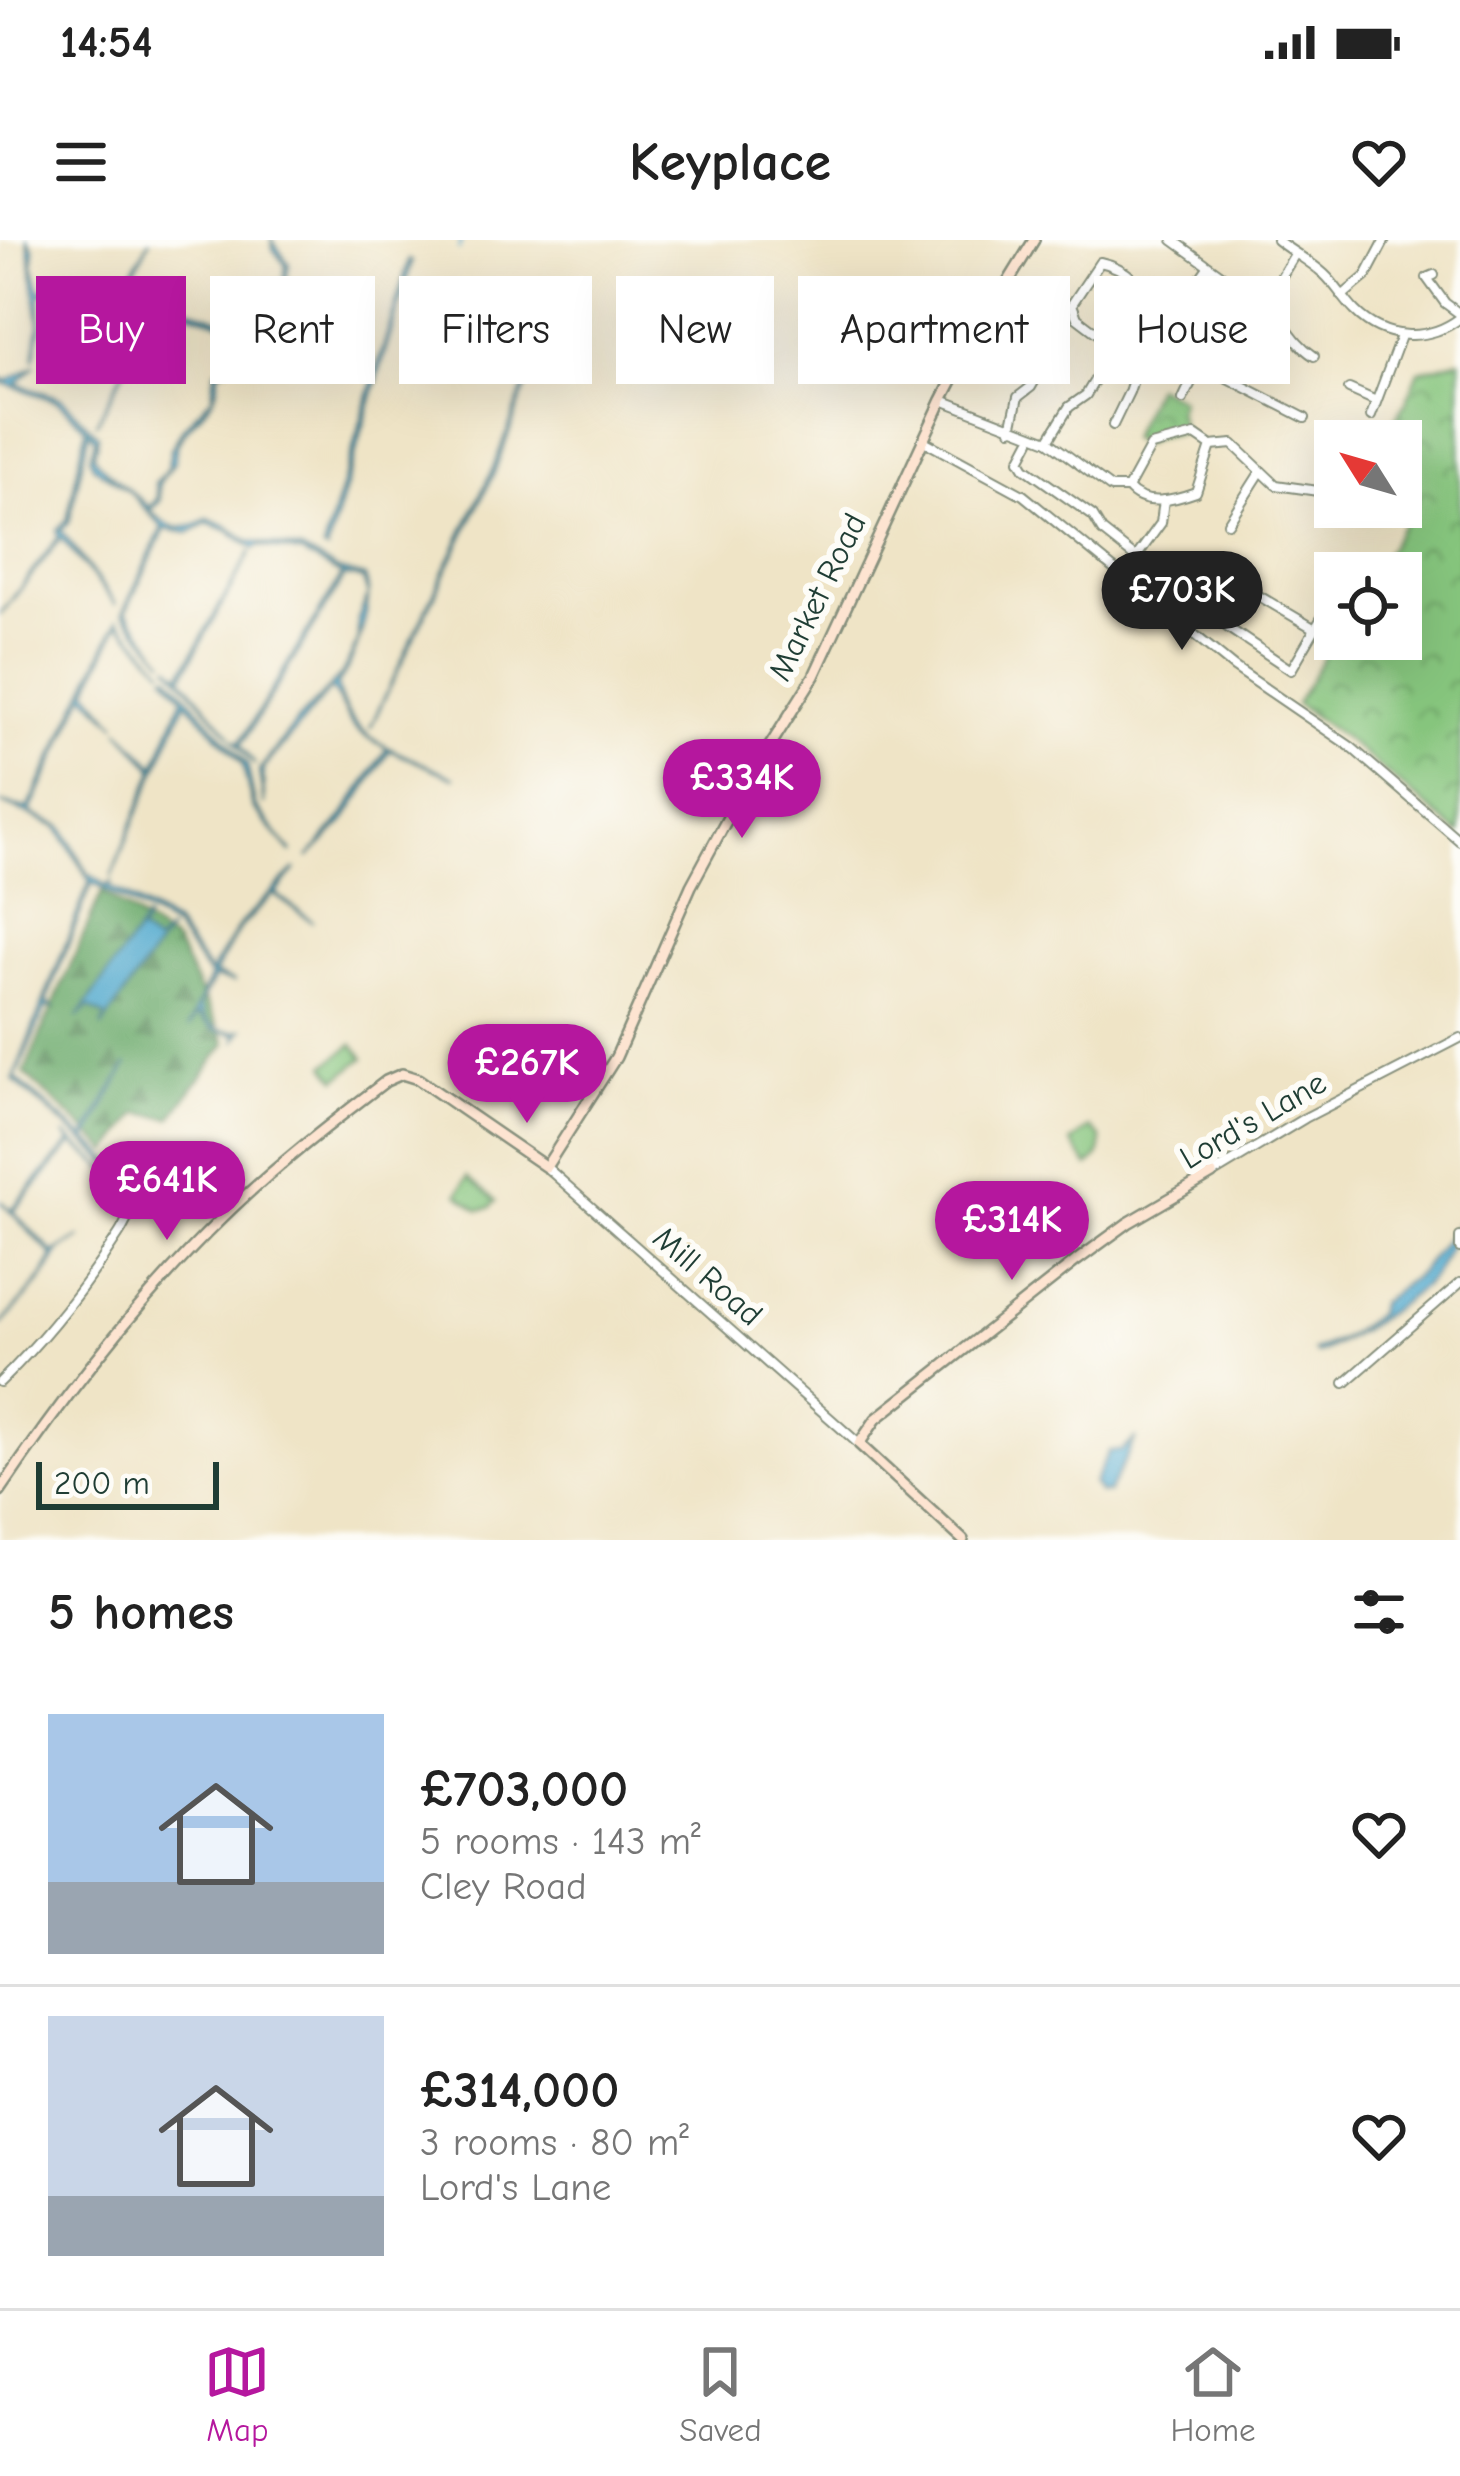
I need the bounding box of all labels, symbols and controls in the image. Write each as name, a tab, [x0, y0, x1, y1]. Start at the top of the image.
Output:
text: 14:54	[60, 16, 153, 68]
icon: menu	[48, 129, 114, 195]
icon: heart	[1346, 129, 1412, 195]
text: Keyplace	[629, 131, 831, 194]
chip: Buy	[36, 276, 186, 384]
chip: Rent	[210, 276, 375, 384]
chip: Filters	[399, 276, 592, 384]
chip: New	[616, 276, 774, 384]
chip: Apartment	[798, 276, 1070, 384]
chip: House	[1094, 276, 1290, 384]
north arrow	[1314, 420, 1422, 528]
map controls	[1314, 420, 1422, 660]
street label: Market Road	[760, 507, 874, 687]
pin: £703K	[1098, 551, 1266, 653]
button: locate	[1314, 552, 1422, 660]
text: £703K	[1129, 567, 1235, 612]
pin: £334K	[658, 739, 826, 841]
text: £334K	[690, 755, 794, 800]
pin: £267K	[443, 1024, 611, 1126]
text: £267K	[475, 1040, 580, 1085]
street label: Lord's Lane	[1173, 1063, 1333, 1177]
pin: £641K	[83, 1141, 251, 1243]
text: £641K	[116, 1157, 218, 1202]
pin: £314K	[928, 1181, 1096, 1283]
text: £314K	[962, 1197, 1062, 1242]
street label: Mill Road	[646, 1218, 770, 1334]
scale bar	[36, 1456, 219, 1509]
text: 200 m	[54, 1464, 150, 1502]
icon: filters	[1346, 1579, 1412, 1645]
text: 5 homes	[48, 1583, 234, 1642]
text: £703,000	[420, 1760, 628, 1819]
icon: home	[144, 1762, 288, 1906]
icon: heart	[1346, 1801, 1412, 1867]
text: 5 rooms · 143 m²	[420, 1819, 701, 1864]
text: Cley Road	[420, 1864, 587, 1909]
text: £314,000	[420, 2061, 619, 2120]
icon: home	[144, 2064, 288, 2208]
icon: heart	[1346, 2103, 1412, 2169]
text: 3 rooms · 80 m²	[420, 2120, 689, 2165]
text: Lord's Lane	[420, 2165, 611, 2210]
tab: Map	[204, 2339, 270, 2449]
tab: Saved	[679, 2339, 762, 2449]
tab: Home	[1170, 2339, 1256, 2449]

